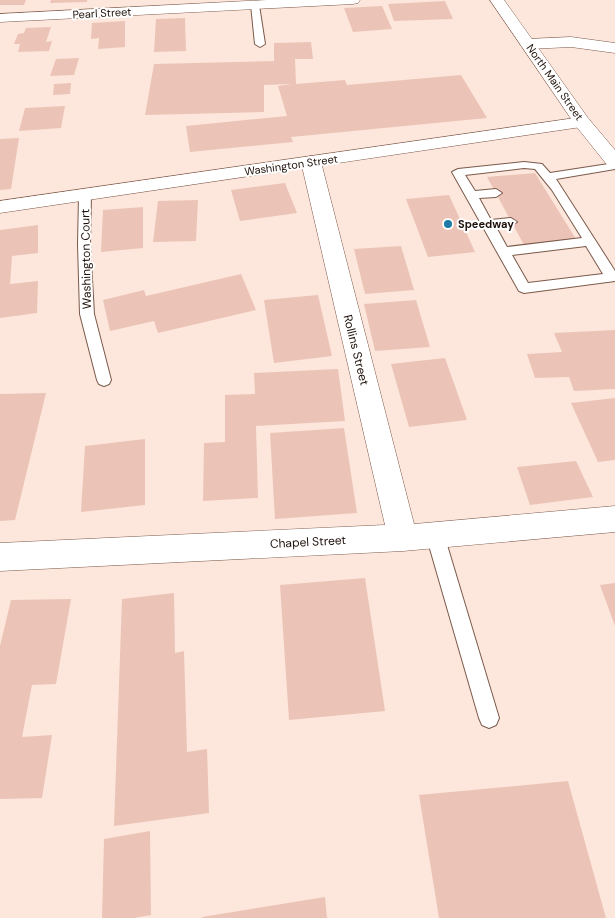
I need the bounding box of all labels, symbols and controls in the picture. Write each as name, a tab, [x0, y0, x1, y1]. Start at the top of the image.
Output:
street label: Pearl Street	[72, 4, 132, 22]
street label: North Main Street	[523, 41, 587, 123]
street label: Washington Street	[243, 152, 339, 178]
street label: Washington Court	[77, 208, 95, 309]
place label: Speedway	[458, 217, 514, 231]
marker: Speedway	[442, 218, 454, 230]
street label: Rollins Street	[340, 313, 373, 387]
street label: Chapel Street	[270, 532, 347, 552]

